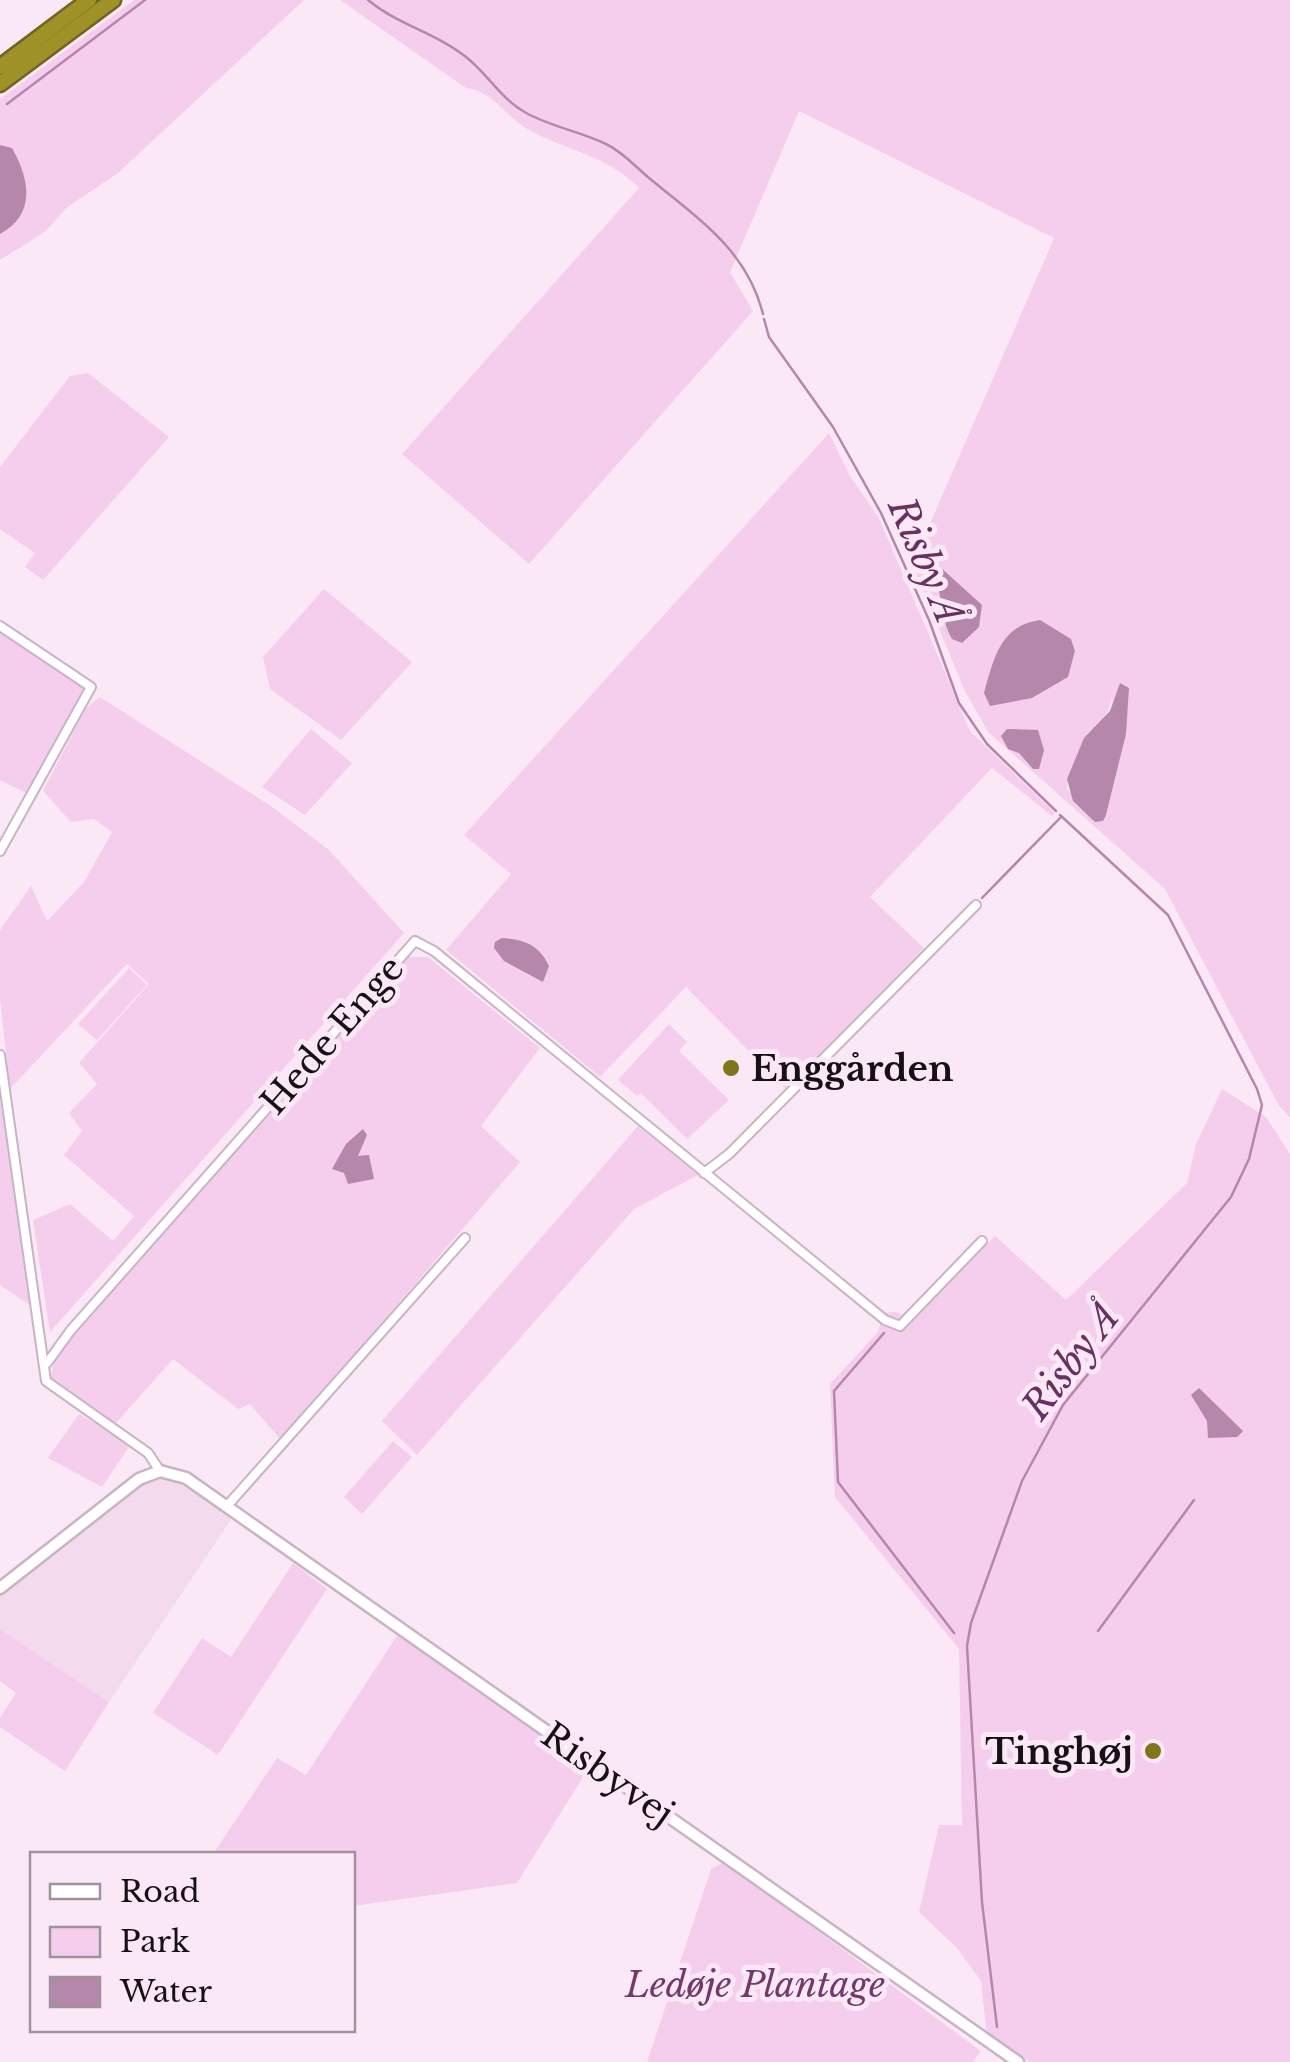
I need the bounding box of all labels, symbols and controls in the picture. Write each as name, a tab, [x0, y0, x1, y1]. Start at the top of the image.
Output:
water label: Risby Å	[878, 489, 975, 632]
street label: Hede Enge	[252, 947, 412, 1123]
place label: Enggården	[751, 1047, 953, 1090]
marker: Enggården	[720, 1057, 742, 1079]
water label: Risby Å	[1011, 1293, 1130, 1429]
street label: Risbyvej	[534, 1713, 682, 1835]
place label: Tinghøj	[985, 1730, 1133, 1773]
marker: Tinghøj	[1142, 1740, 1164, 1762]
legend	[30, 1852, 355, 2032]
text: Road	[120, 1873, 200, 1910]
text: Park	[120, 1923, 190, 1960]
park label: Ledøje Plantage	[624, 1963, 885, 2006]
text: Water	[119, 1973, 213, 2010]

